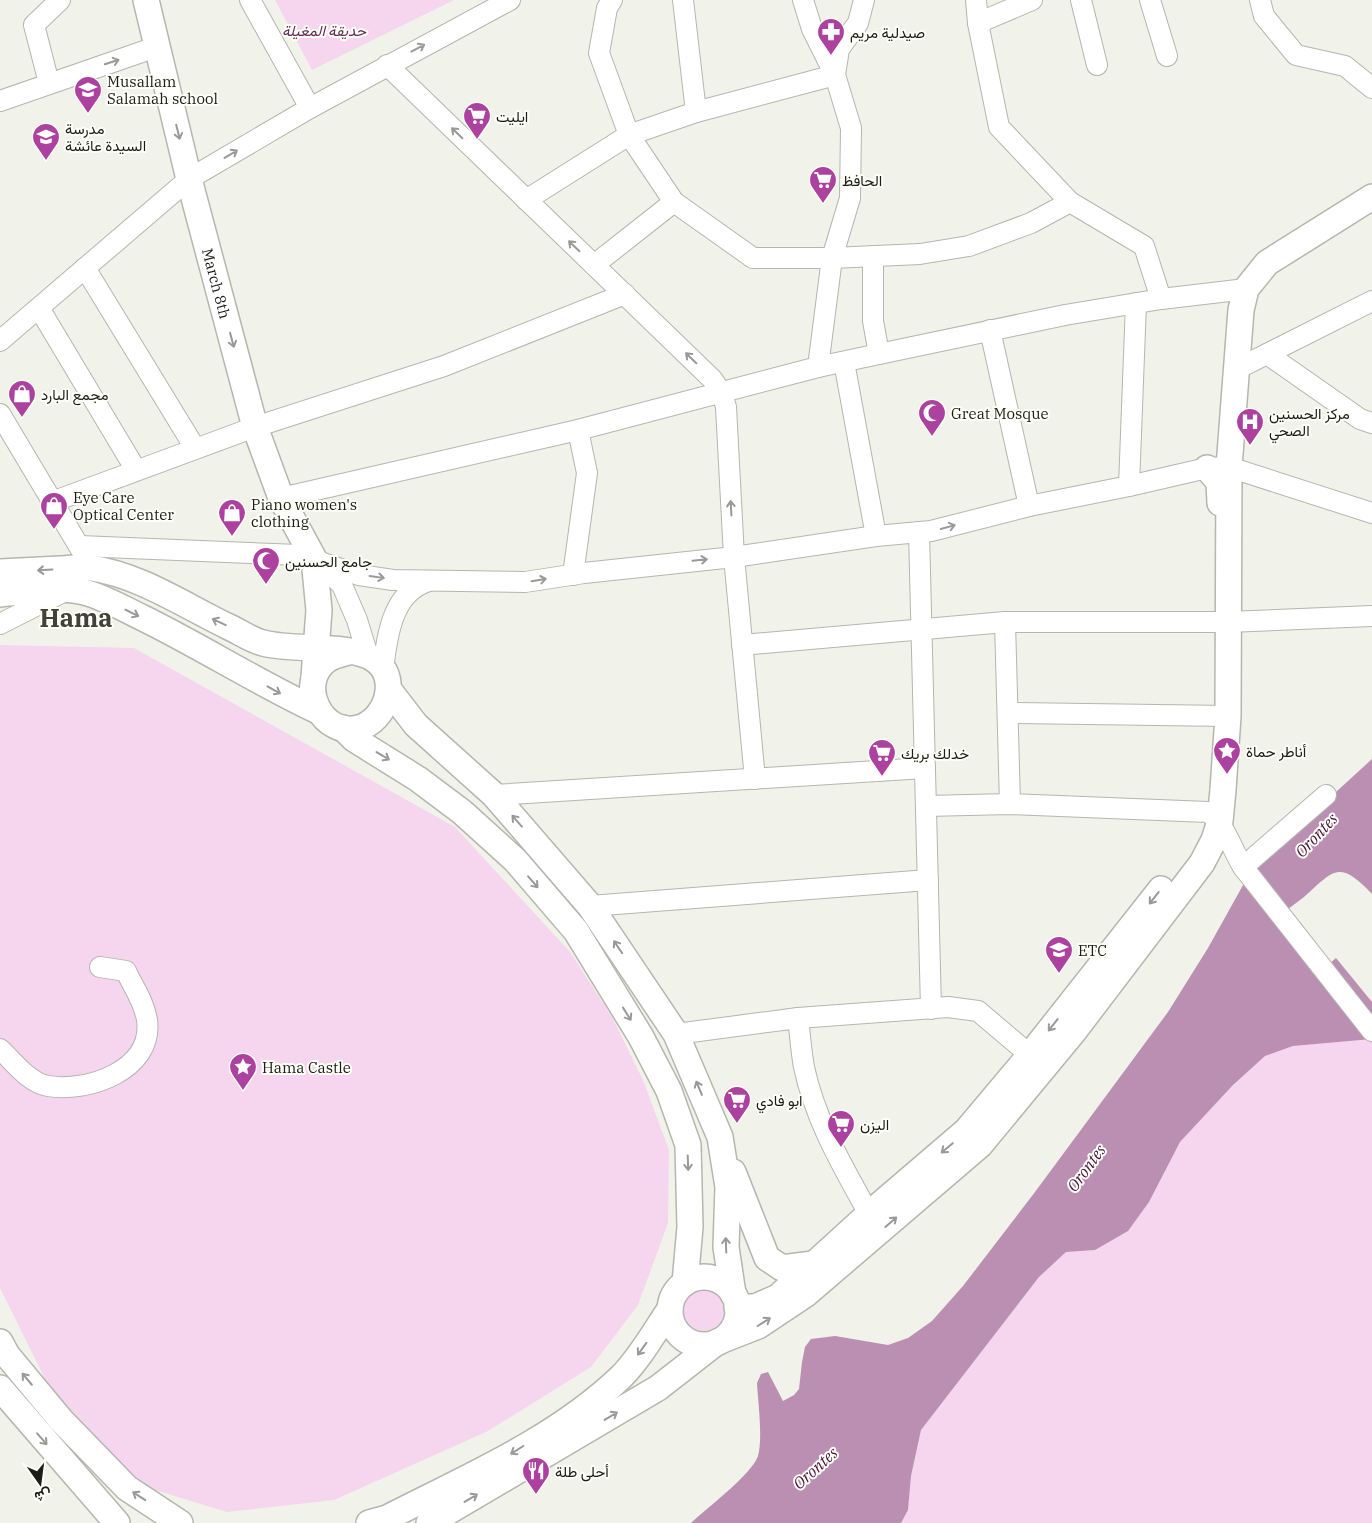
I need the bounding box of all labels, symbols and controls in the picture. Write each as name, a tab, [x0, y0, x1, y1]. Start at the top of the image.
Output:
pharmacy icon: صيدلية مريم	[816, 17, 846, 56]
park label: حديقة المغيلة	[282, 21, 367, 40]
place label: صيدلية مريم	[850, 23, 925, 43]
one-way arrow	[411, 43, 426, 53]
one-way arrow	[104, 57, 119, 66]
place label: Musallam Salamah school	[107, 72, 218, 108]
school or university icon: Musallam Salamah school	[73, 75, 103, 114]
supermarket icon: ايليت	[462, 101, 492, 140]
place label: ايليت	[496, 107, 528, 126]
place label: مدرسة السيدة عائشة	[65, 119, 146, 155]
school or university icon: مدرسة السيدة عائشة	[31, 122, 61, 161]
one-way arrow	[173, 124, 183, 140]
one-way arrow	[451, 127, 463, 139]
one-way arrow	[224, 149, 238, 159]
supermarket icon: الحافظ	[808, 165, 838, 204]
place label: الحافظ	[842, 171, 882, 190]
one-way arrow	[567, 240, 580, 252]
street label: March 8th	[198, 246, 235, 321]
one-way arrow	[228, 332, 237, 348]
one-way arrow	[685, 352, 697, 364]
shop icon: مجمع البارد	[7, 379, 37, 418]
place label: مجمع البارد	[41, 385, 108, 406]
mosque icon: Great Mosque	[917, 398, 947, 437]
place label: Great Mosque	[951, 404, 1049, 423]
place label: مركز الحسنين الصحي	[1269, 404, 1350, 444]
hospital icon: مركز الحسنين الصحي	[1235, 407, 1265, 446]
place label: Eye Care Optical Center	[73, 488, 174, 524]
shop icon: Eye Care Optical Center	[39, 491, 69, 530]
place label: Piano women's clothing	[251, 495, 357, 531]
shop icon: Piano women's clothing	[217, 498, 247, 537]
one-way arrow	[727, 500, 736, 516]
one-way arrow	[939, 521, 955, 531]
mosque icon: جامع الحسنين	[251, 546, 281, 585]
place label: جامع الحسنين	[285, 552, 372, 573]
one-way arrow	[692, 555, 708, 565]
one-way arrow	[37, 565, 53, 574]
one-way arrow	[369, 573, 385, 583]
one-way arrow	[531, 575, 547, 585]
district label: Hama	[39, 601, 113, 634]
one-way arrow	[124, 608, 139, 618]
one-way arrow	[211, 617, 226, 627]
one-way arrow	[267, 685, 282, 695]
place icon: أناطر حماة	[1212, 736, 1242, 775]
supermarket icon: خدلك بريك	[867, 738, 897, 777]
place label: أناطر حماة	[1246, 742, 1307, 761]
place label: خدلك بريك	[901, 744, 969, 763]
one-way arrow	[375, 751, 389, 761]
water label: Orontes	[1291, 809, 1342, 861]
one-way arrow	[511, 815, 522, 828]
one-way arrow	[528, 875, 539, 888]
one-way arrow	[1148, 891, 1159, 904]
school or university icon: ETC	[1044, 935, 1074, 974]
one-way arrow	[613, 941, 623, 955]
place label: ETC	[1078, 941, 1107, 960]
one-way arrow	[623, 1006, 633, 1020]
one-way arrow	[1048, 1018, 1059, 1031]
place icon: Hama Castle	[228, 1052, 258, 1091]
place label: Hama Castle	[262, 1058, 351, 1077]
one-way arrow	[693, 1081, 703, 1096]
supermarket icon: ابو فادي	[722, 1085, 752, 1124]
place label: ابو فادي	[756, 1091, 803, 1114]
supermarket icon: اليزن	[826, 1109, 856, 1148]
place label: اليزن	[860, 1115, 889, 1134]
water label: Orontes	[1062, 1141, 1110, 1195]
one-way arrow	[941, 1142, 954, 1153]
one-way arrow	[683, 1154, 693, 1170]
one-way arrow	[884, 1216, 897, 1227]
one-way arrow	[722, 1238, 731, 1254]
one-way arrow	[757, 1317, 771, 1328]
one-way arrow	[637, 1342, 647, 1356]
one-way arrow	[21, 1373, 33, 1386]
one-way arrow	[604, 1410, 618, 1420]
one-way arrow	[36, 1432, 48, 1445]
water label: Orontes	[789, 1443, 842, 1493]
one-way arrow	[511, 1446, 525, 1456]
restaurant icon: أحلى طلة	[521, 1456, 551, 1495]
north arrow	[15, 1458, 65, 1508]
place label: أحلى طلة	[555, 1462, 609, 1482]
text: ش	[33, 1485, 53, 1506]
one-way arrow	[132, 1491, 146, 1501]
one-way arrow	[464, 1493, 478, 1503]

